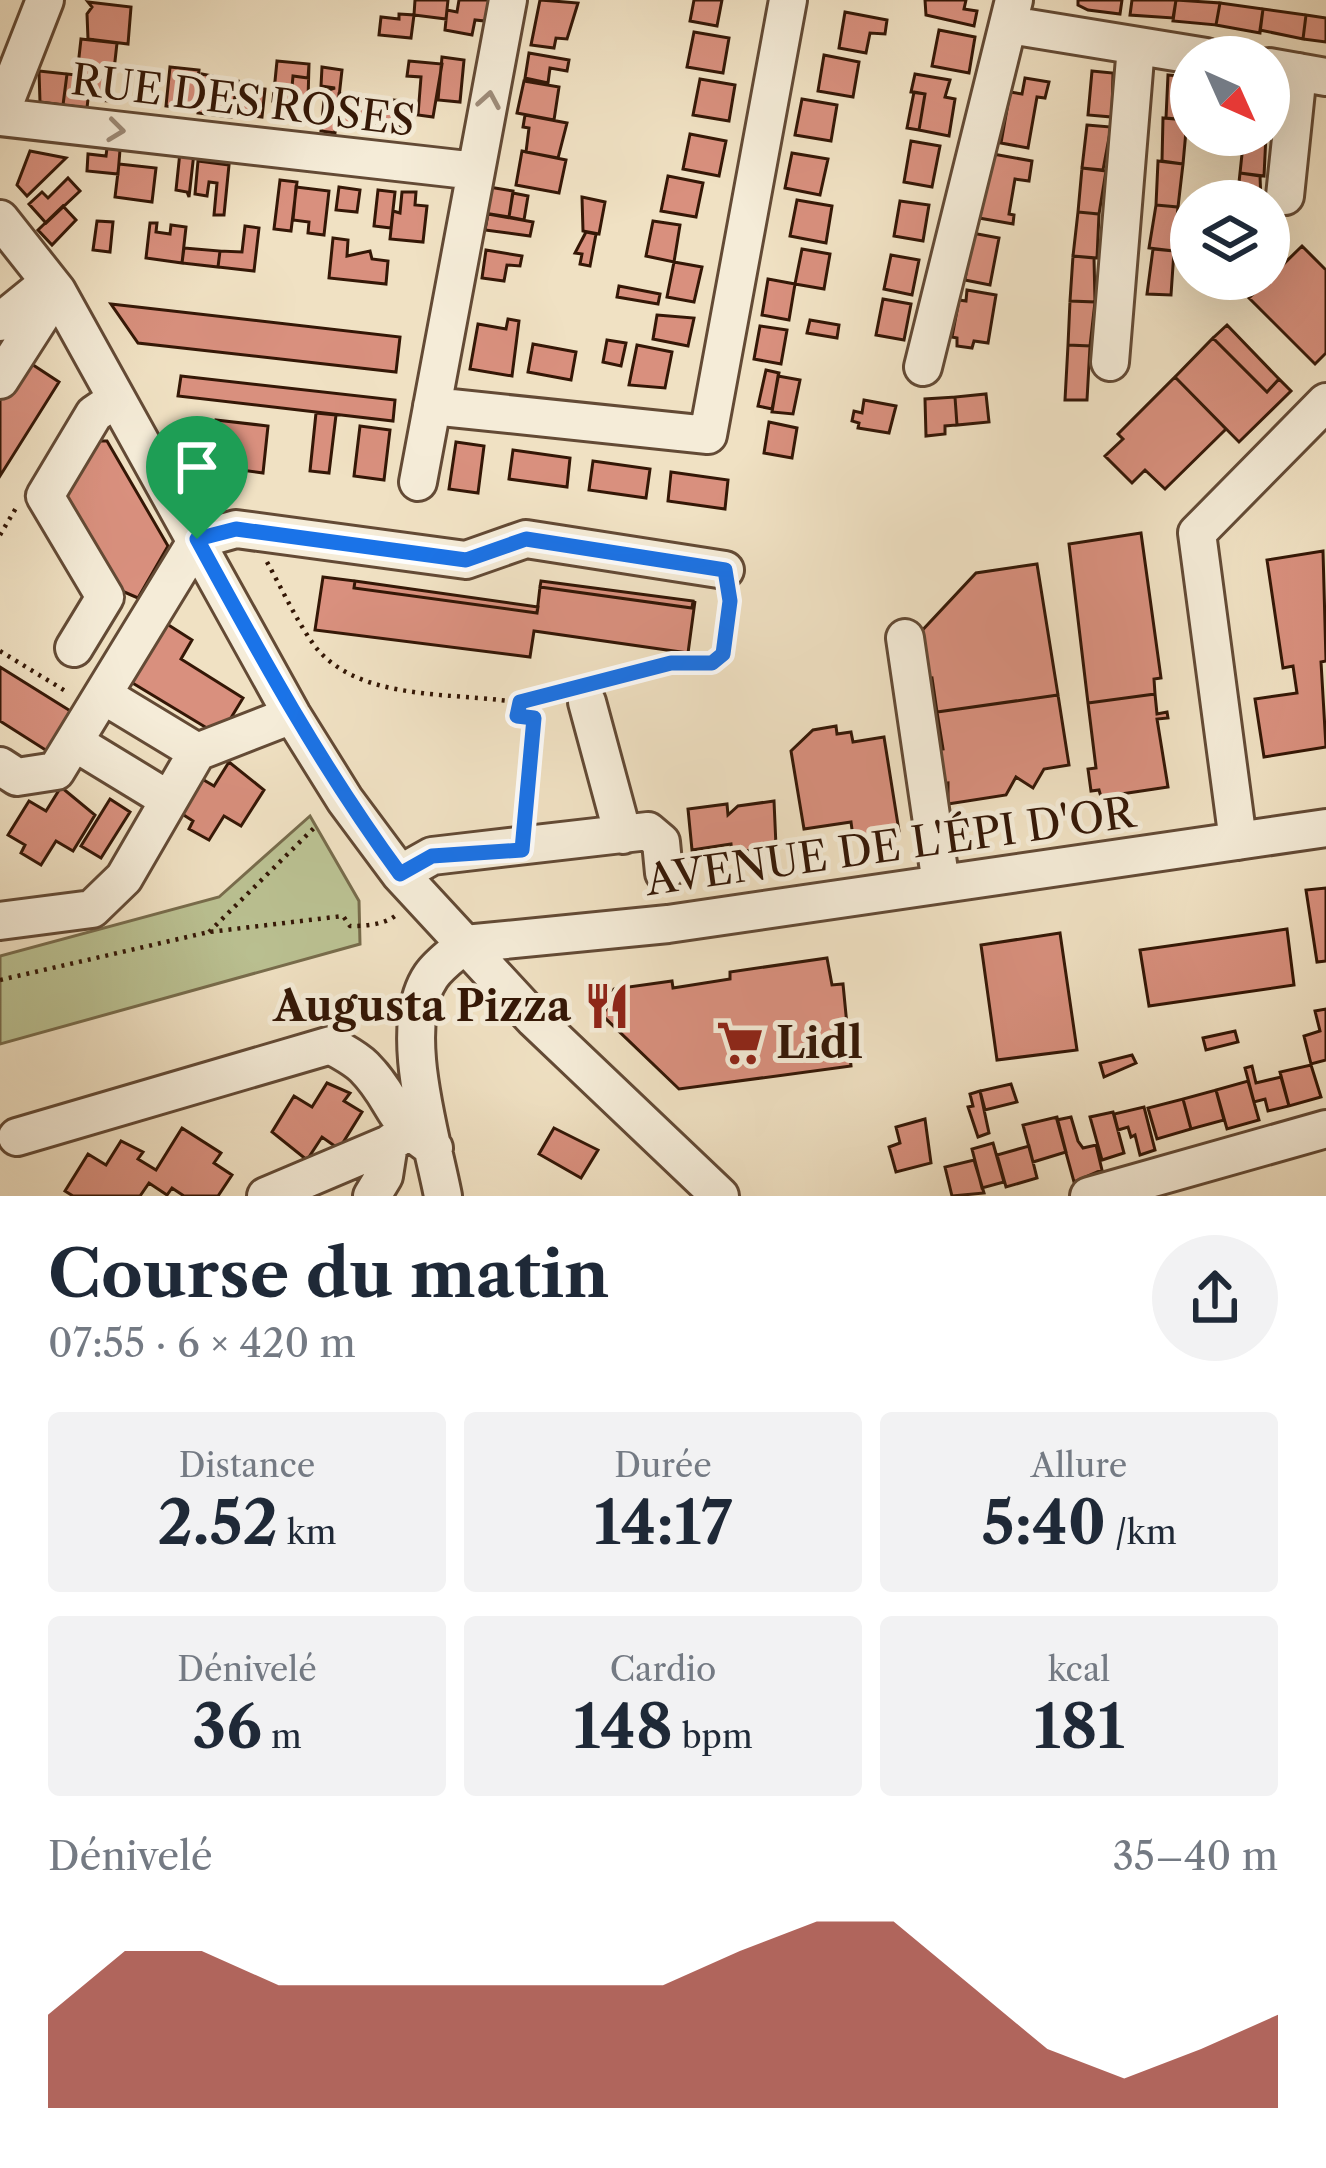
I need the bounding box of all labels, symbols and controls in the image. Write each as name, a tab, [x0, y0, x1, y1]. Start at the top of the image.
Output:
north arrow	[1170, 36, 1290, 156]
map controls	[1170, 36, 1290, 300]
street label: RUE DES ROSES	[68, 53, 418, 147]
one-way arrow	[475, 91, 501, 111]
one-way arrow	[106, 117, 126, 143]
button: layers	[1170, 180, 1290, 300]
pin	[146, 416, 248, 539]
icon: arrive	[164, 434, 230, 500]
street label: AVENUE DE L'ÉPI D'OR	[641, 786, 1140, 906]
place label: Augusta Pizza	[272, 980, 572, 1032]
restaurant icon: Augusta Pizza	[582, 981, 632, 1031]
place label: Lidl	[776, 1017, 863, 1069]
supermarket icon: Lidl	[715, 1018, 765, 1068]
text: Course du matin	[48, 1233, 609, 1314]
button: share	[1152, 1235, 1278, 1361]
text: 07:55 · 6 × 420 m	[48, 1319, 356, 1367]
text: Distance	[179, 1445, 315, 1486]
text: Durée	[614, 1445, 712, 1486]
text: Allure	[1031, 1445, 1127, 1486]
text: 2.52	[157, 1486, 278, 1560]
text: 14:17	[594, 1486, 732, 1560]
text: 5:40	[981, 1486, 1106, 1560]
text: km	[278, 1512, 337, 1553]
text: /km	[1106, 1512, 1177, 1553]
text: Dénivelé	[177, 1649, 317, 1690]
text: Cardio	[610, 1649, 716, 1690]
text: kcal	[1048, 1649, 1110, 1690]
text: 36	[192, 1690, 262, 1764]
text: 148	[573, 1690, 673, 1764]
text: 181	[1034, 1690, 1124, 1764]
text: m	[262, 1716, 302, 1757]
text: bpm	[673, 1716, 753, 1757]
text: Dénivelé	[48, 1832, 213, 1880]
text: 35–40 m	[1112, 1832, 1278, 1880]

